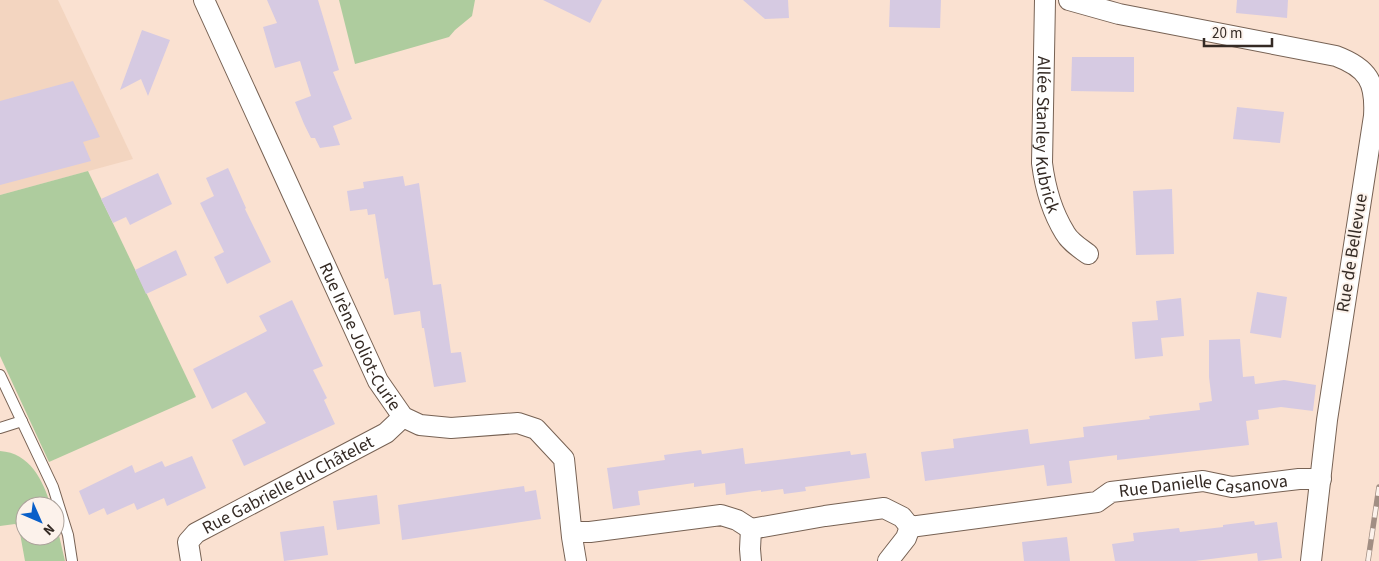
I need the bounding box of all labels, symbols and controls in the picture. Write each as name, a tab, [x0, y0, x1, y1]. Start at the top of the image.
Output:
scale bar	[1204, 15, 1272, 47]
text: 20 m	[1212, 23, 1242, 44]
street label: Allée Stanley Kubrick	[1029, 56, 1066, 217]
street label: Rue de Bellevue	[1330, 192, 1374, 314]
street label: Rue Irène Joliot-Curie	[313, 258, 407, 416]
street label: Rue Gabrielle du Châtelet	[198, 429, 378, 540]
street label: Rue Danielle Casanova	[1117, 468, 1289, 503]
north arrow	[15, 496, 65, 546]
text: N	[38, 519, 59, 540]

